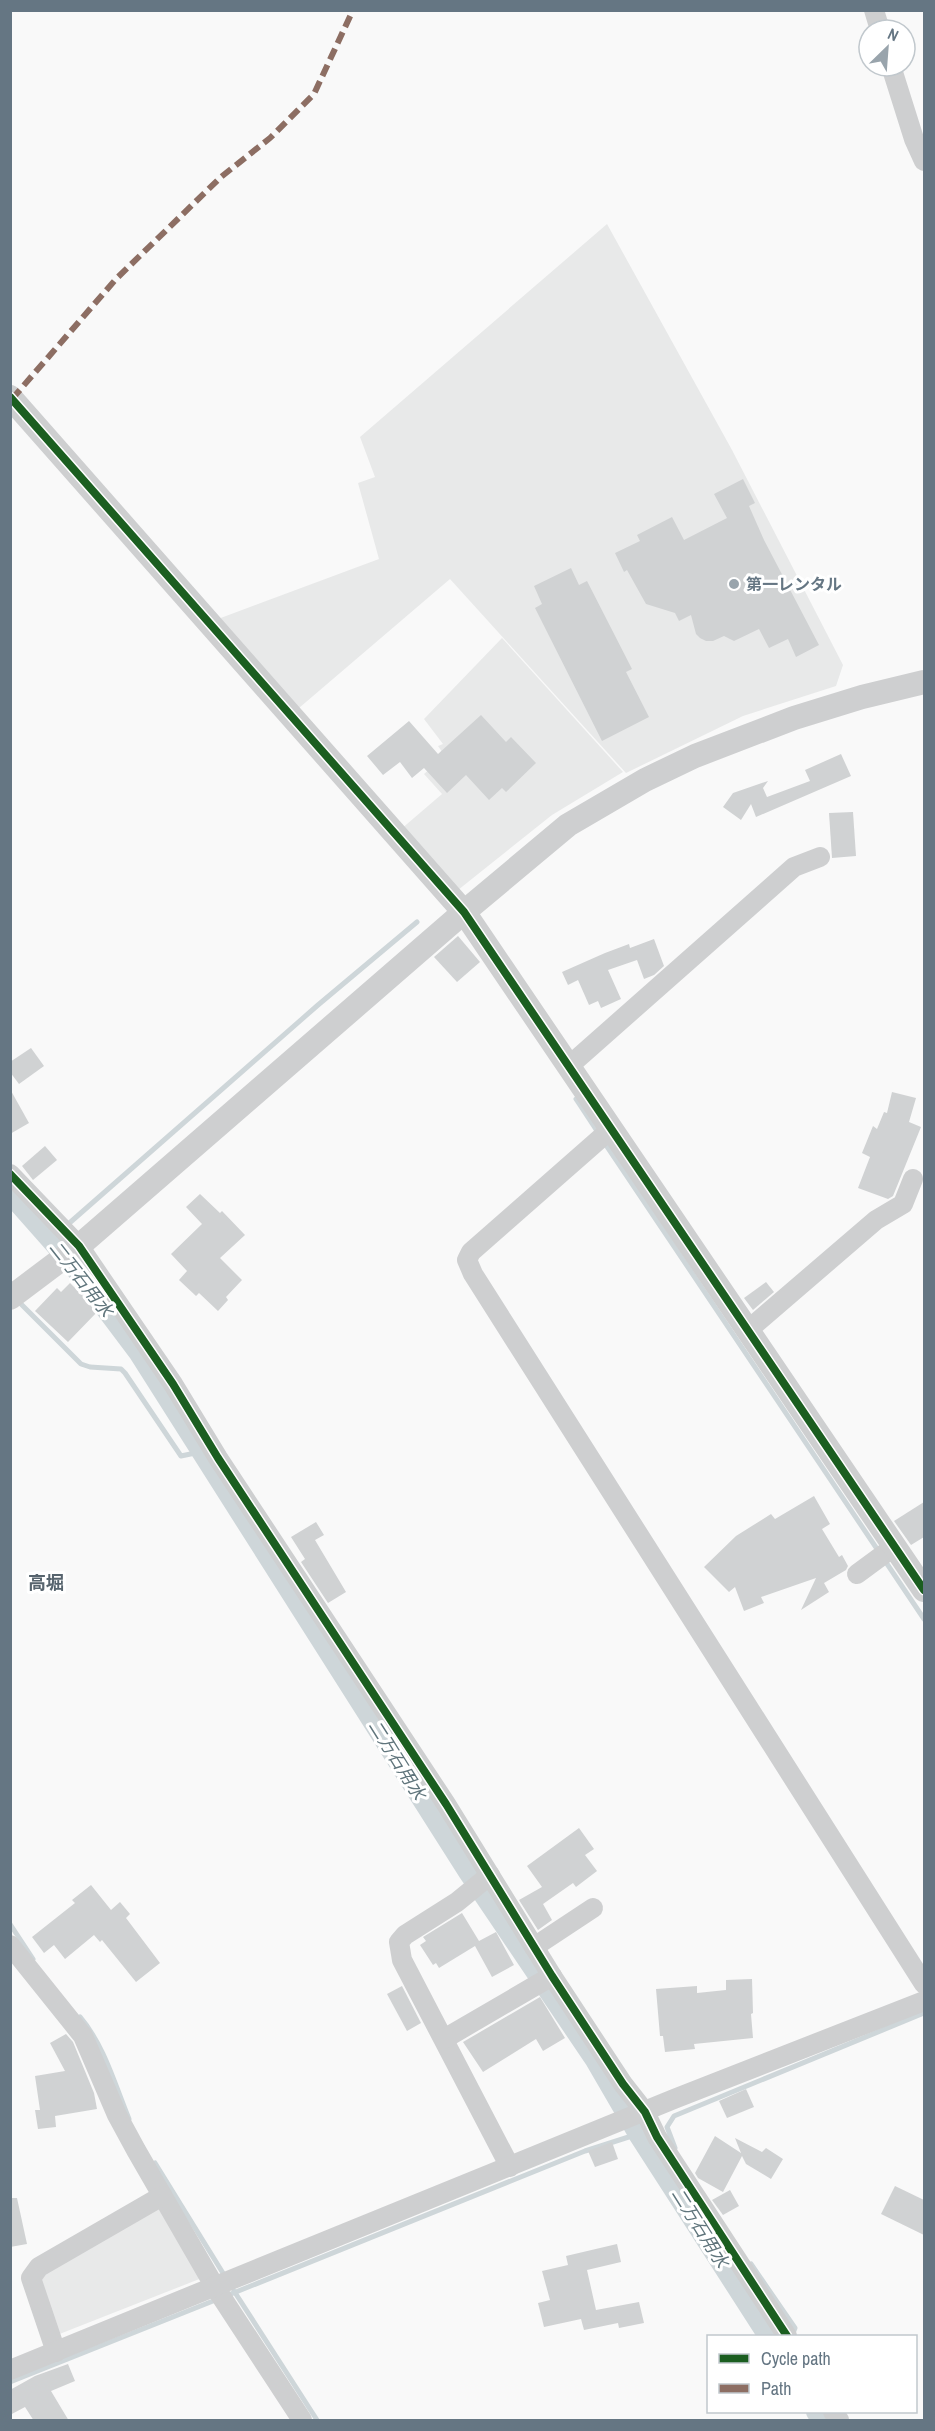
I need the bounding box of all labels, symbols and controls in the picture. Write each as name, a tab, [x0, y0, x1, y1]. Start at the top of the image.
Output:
north arrow	[857, 18, 917, 78]
text: N	[884, 22, 902, 46]
place label: 第一レンタル	[746, 573, 842, 595]
marker: 第一レンタル	[727, 577, 741, 591]
water label: 二万石用水	[44, 1236, 120, 1323]
district label: 高堀	[28, 1570, 64, 1595]
water label: 二万石用水	[363, 1715, 433, 1806]
water label: 二万石用水	[666, 2183, 736, 2274]
legend	[707, 2335, 917, 2413]
text: Cycle path	[761, 2346, 831, 2371]
text: Path	[761, 2376, 791, 2401]

